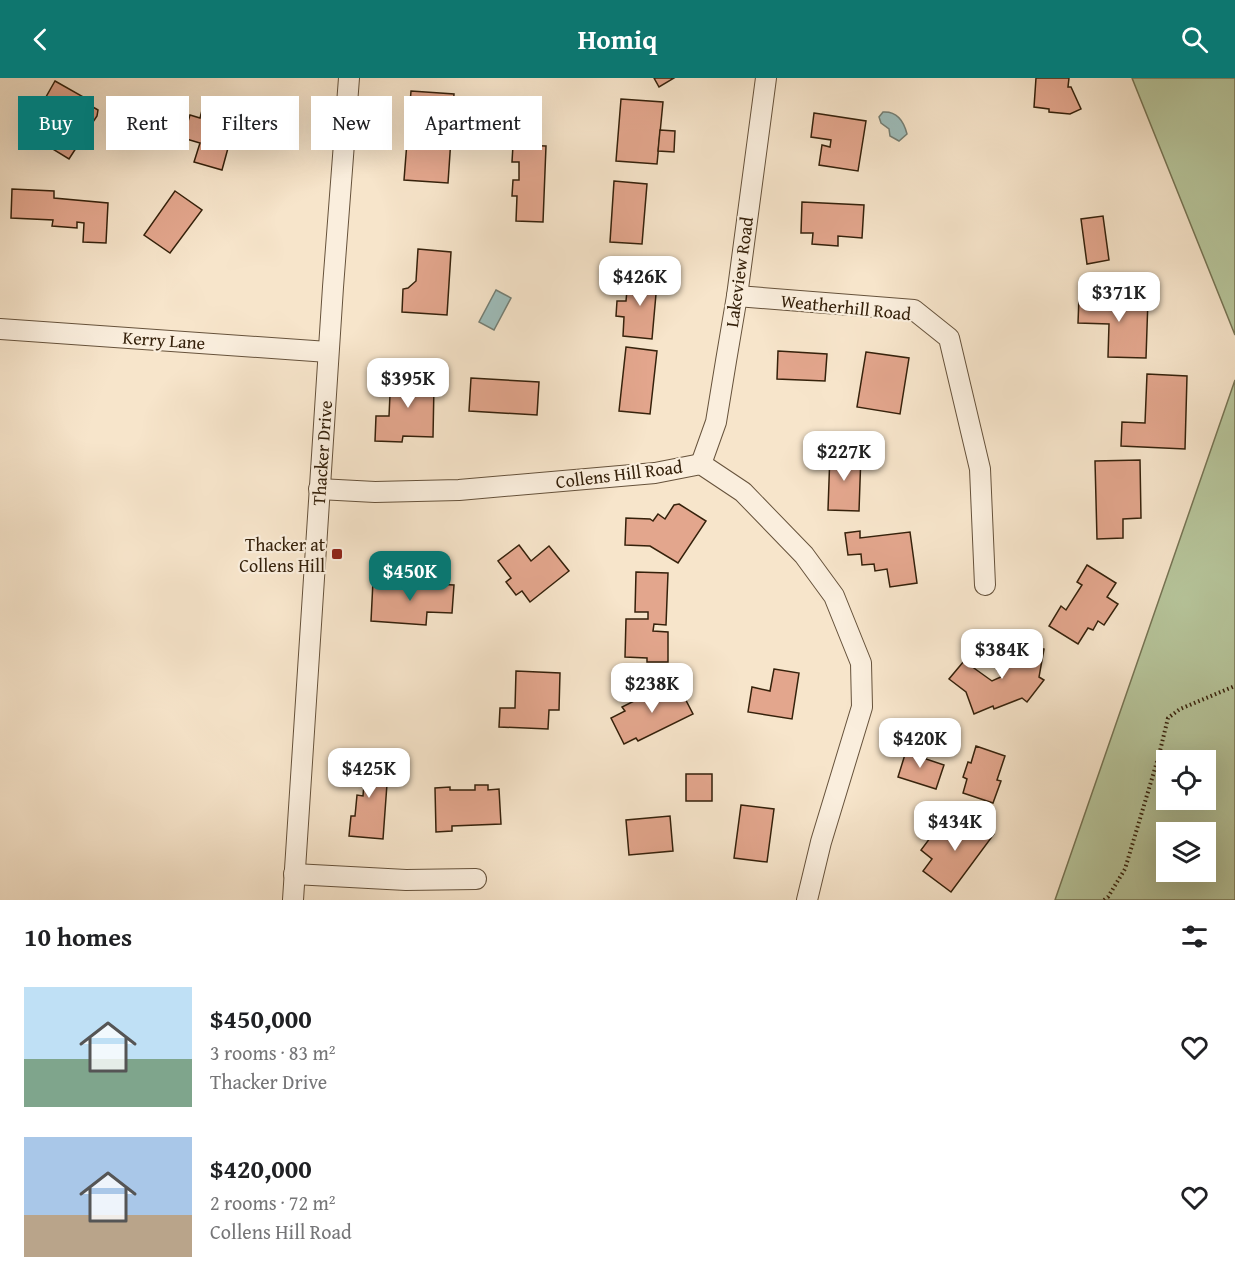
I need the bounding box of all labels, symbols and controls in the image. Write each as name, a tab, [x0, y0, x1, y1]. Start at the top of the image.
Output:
text: Homiq	[578, 19, 657, 59]
icon: back	[24, 23, 57, 56]
icon: search	[1178, 23, 1211, 56]
chip: Buy	[18, 96, 94, 150]
chip: Rent	[106, 96, 189, 150]
chip: Filters	[201, 96, 299, 150]
chip: New	[311, 96, 392, 150]
chip: Apartment	[404, 96, 542, 150]
street label: Lakeview Road	[718, 215, 760, 329]
pin: $426K	[598, 256, 682, 307]
text: $426K	[613, 261, 667, 290]
pin: $371K	[1077, 272, 1161, 323]
text: $371K	[1092, 277, 1146, 306]
street label: Weatherhill Road	[780, 287, 913, 327]
street label: Kerry Lane	[122, 324, 206, 356]
pin: $395K	[366, 358, 450, 409]
text: $395K	[381, 363, 435, 392]
street label: Thacker Drive	[305, 399, 339, 507]
pin: $227K	[802, 431, 886, 482]
text: $227K	[817, 436, 871, 465]
street label: Collens Hill Road	[554, 453, 684, 495]
place label: Thacker at Collens Hill	[239, 531, 326, 579]
marker: Thacker at Collens Hill	[330, 547, 344, 561]
pin: $450K	[368, 551, 452, 602]
text: $450K	[383, 556, 437, 585]
pin: $384K	[960, 629, 1044, 680]
text: $384K	[975, 634, 1029, 663]
pin: $238K	[610, 663, 694, 714]
text: $238K	[625, 668, 679, 697]
pin: $420K	[878, 718, 962, 769]
text: $420K	[893, 723, 947, 752]
pin: $425K	[327, 748, 411, 799]
map controls	[1156, 750, 1216, 882]
button: locate	[1156, 750, 1216, 810]
text: $425K	[342, 753, 396, 782]
pin: $434K	[913, 801, 997, 852]
text: $434K	[928, 806, 982, 835]
button: layers	[1156, 822, 1216, 882]
text: 10 homes	[24, 917, 132, 956]
icon: filters	[1178, 920, 1211, 953]
text: $450,000	[210, 999, 312, 1038]
icon: home	[72, 1011, 144, 1083]
icon: heart	[1178, 1031, 1211, 1064]
text: 3 rooms · 83 m²	[210, 1038, 336, 1067]
text: Thacker Drive	[210, 1067, 327, 1096]
text: $420,000	[210, 1149, 312, 1188]
icon: home	[72, 1161, 144, 1233]
icon: heart	[1178, 1181, 1211, 1214]
text: 2 rooms · 72 m²	[210, 1188, 336, 1217]
text: Collens Hill Road	[210, 1217, 352, 1246]

